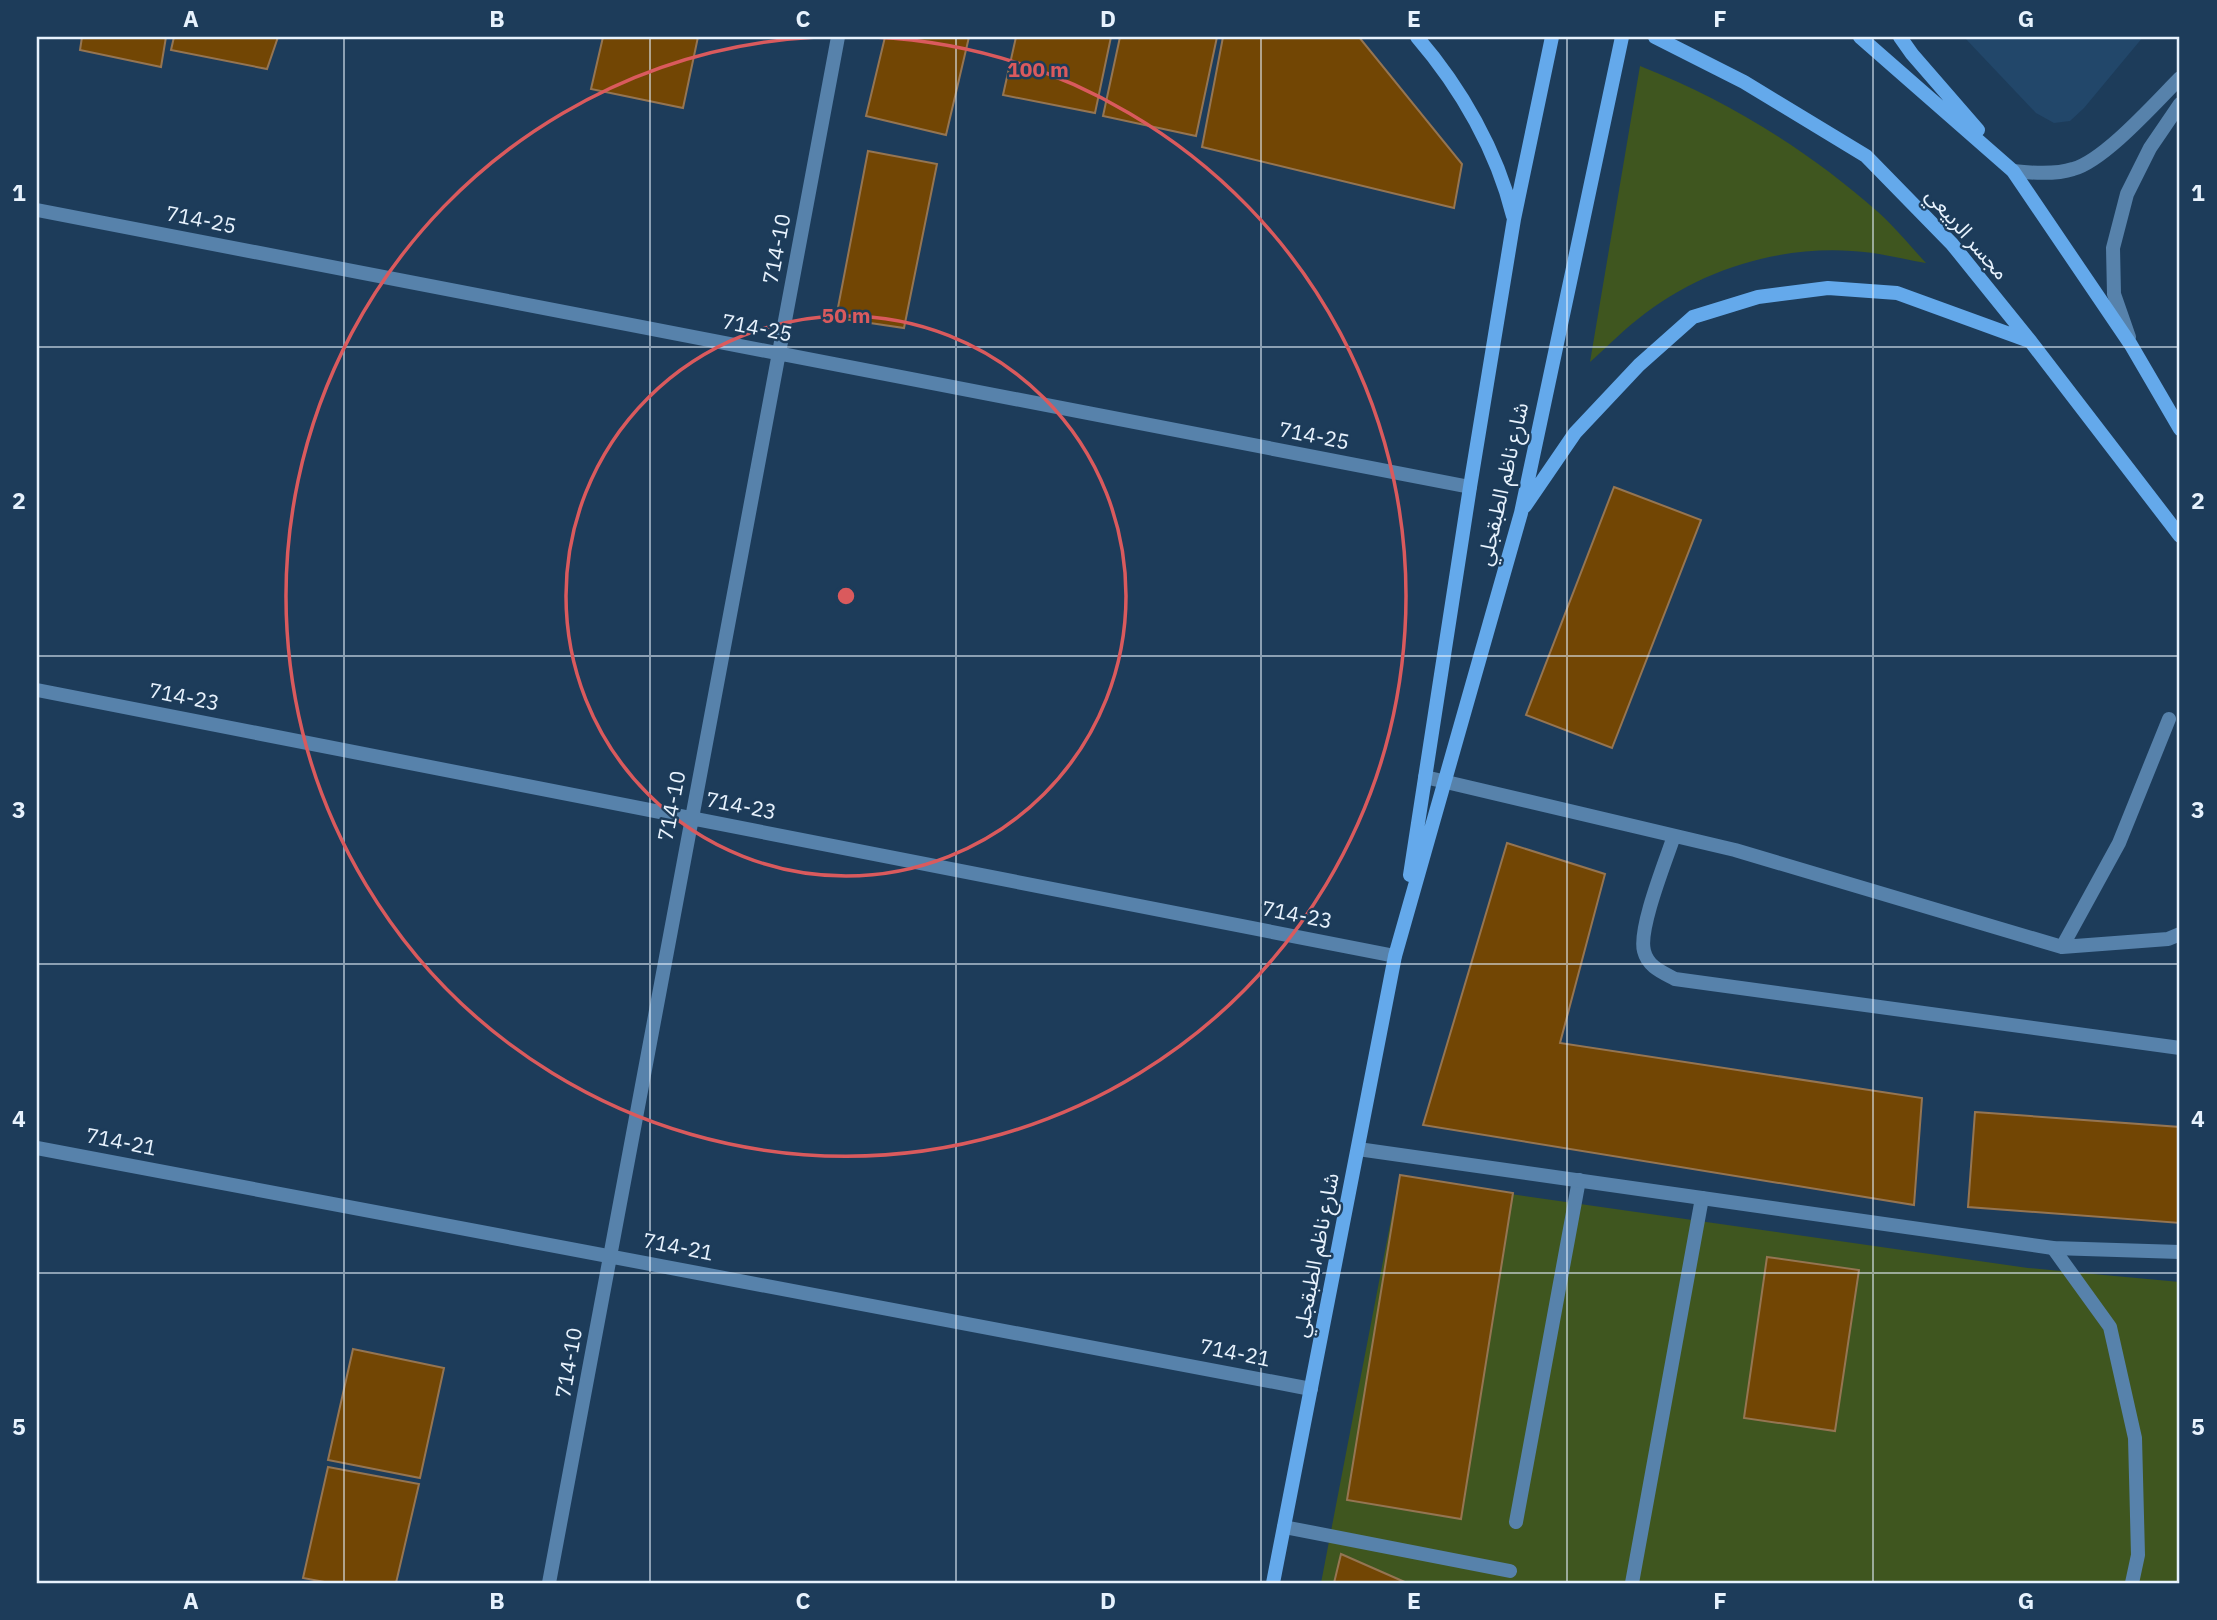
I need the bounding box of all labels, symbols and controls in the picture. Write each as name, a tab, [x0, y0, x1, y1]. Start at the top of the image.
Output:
text: A	[183, 3, 199, 33]
text: B	[489, 3, 505, 33]
text: C	[796, 3, 811, 33]
text: D	[1100, 3, 1116, 33]
text: E	[1407, 3, 1421, 33]
text: F	[1713, 3, 1727, 33]
text: G	[2018, 3, 2034, 33]
text: 100 m	[1007, 55, 1069, 83]
text: 1	[12, 177, 26, 207]
text: 1	[2191, 177, 2205, 207]
street label: مجسر الربيعي	[1918, 181, 2016, 287]
street label: 714-25	[163, 198, 239, 240]
street label: 714-10	[755, 211, 797, 287]
text: 50 m	[822, 301, 870, 329]
street label: 714-25	[719, 306, 795, 348]
street label: شارع ناظم الطبقجلي	[1470, 399, 1537, 569]
street label: 714-25	[1276, 414, 1352, 456]
text: 2	[12, 485, 26, 515]
text: 2	[2191, 485, 2205, 515]
centre of rings	[834, 584, 858, 608]
street label: 714-23	[146, 675, 222, 717]
street label: 714-10	[650, 768, 692, 844]
street label: 714-23	[703, 784, 779, 826]
text: 3	[12, 794, 26, 824]
text: 3	[2191, 794, 2205, 824]
street label: 714-23	[1259, 893, 1335, 935]
text: 4	[12, 1103, 26, 1133]
text: 4	[2191, 1103, 2205, 1133]
street label: 714-21	[83, 1120, 159, 1162]
street label: شارع ناظم الطبقجلي	[1285, 1170, 1347, 1340]
street label: 714-21	[640, 1225, 716, 1267]
street label: 714-10	[548, 1325, 588, 1400]
street label: 714-21	[1197, 1331, 1273, 1373]
text: 5	[12, 1411, 26, 1441]
text: 5	[2191, 1411, 2205, 1441]
text: A	[183, 1585, 199, 1615]
text: B	[489, 1585, 505, 1615]
text: C	[796, 1585, 811, 1615]
text: D	[1100, 1585, 1116, 1615]
text: E	[1407, 1585, 1421, 1615]
text: F	[1713, 1585, 1727, 1615]
text: G	[2018, 1585, 2034, 1615]

